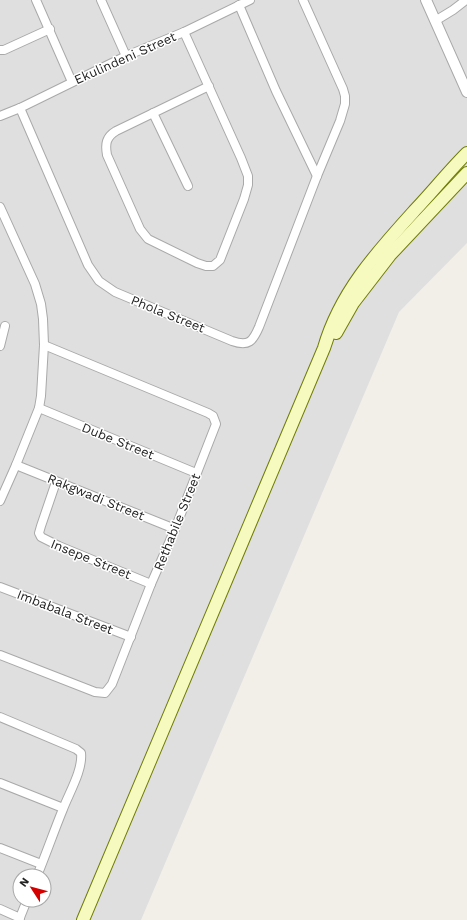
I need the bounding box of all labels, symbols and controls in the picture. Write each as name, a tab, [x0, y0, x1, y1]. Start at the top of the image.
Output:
street label: Ekulindeni Street	[72, 29, 179, 87]
street label: Phola Street	[129, 292, 208, 336]
street label: Dube Street	[80, 420, 157, 463]
street label: Rakgwadi Street	[45, 471, 147, 524]
street label: Rethabile Street	[151, 471, 203, 573]
street label: Insepe Street	[49, 536, 134, 582]
street label: Imbabala Street	[15, 587, 116, 637]
north arrow	[12, 868, 52, 908]
text: N	[17, 875, 32, 890]

